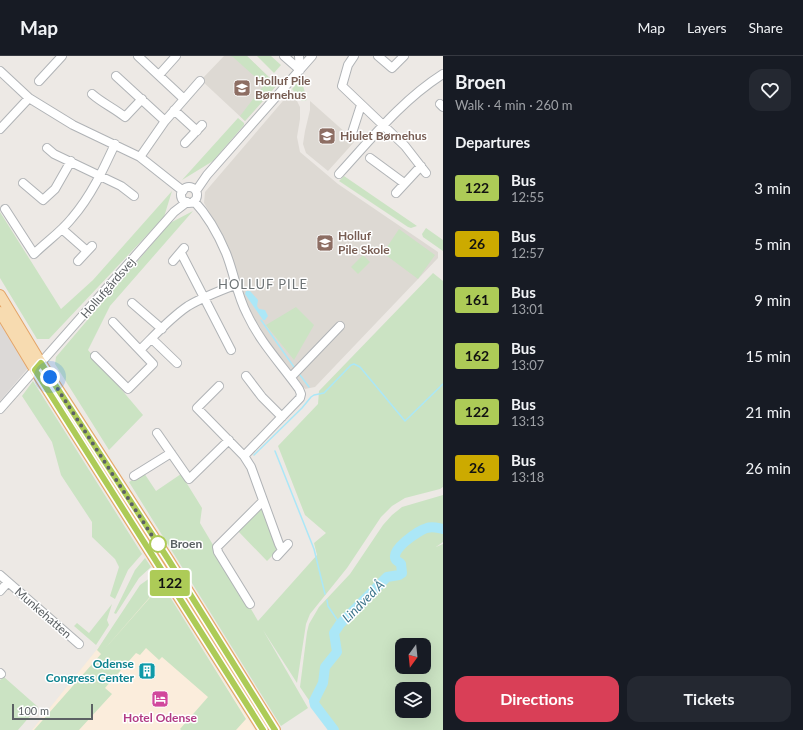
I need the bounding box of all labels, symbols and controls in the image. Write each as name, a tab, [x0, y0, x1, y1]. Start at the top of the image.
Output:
text: Map	[20, 16, 58, 39]
text: Map	[637, 19, 665, 36]
text: Layers	[687, 19, 727, 36]
text: Share	[749, 19, 783, 36]
button: heart	[749, 69, 791, 111]
text: Broen	[455, 70, 506, 93]
place label: Holluf Pile Børnehus	[255, 73, 311, 102]
school or university icon: Holluf Pile Børnehus	[232, 78, 252, 98]
text: Walk · 4 min · 260 m	[455, 97, 573, 113]
school or university icon: Hjulet Børnehus	[317, 126, 337, 146]
place label: Hjulet Børnehus	[340, 128, 427, 143]
text: Departures	[455, 133, 530, 151]
text: Bus	[511, 171, 536, 189]
text: 122	[465, 179, 489, 196]
text: 3 min	[754, 179, 791, 197]
text: 12:55	[511, 189, 544, 205]
text: Bus	[511, 227, 536, 245]
place label: Holluf Pile Skole	[338, 228, 390, 257]
school or university icon: Holluf Pile Skole	[315, 233, 335, 253]
text: 26	[469, 235, 485, 252]
text: 5 min	[754, 235, 791, 253]
text: 12:57	[511, 245, 544, 261]
street label: Hollufgårdsvej	[77, 254, 138, 321]
district label: HOLLUF PILE	[218, 276, 308, 292]
text: Bus	[511, 283, 536, 301]
text: 161	[465, 291, 489, 308]
text: 9 min	[754, 291, 791, 309]
text: 13:01	[511, 301, 544, 317]
text: Bus	[511, 339, 536, 357]
text: 162	[465, 347, 489, 364]
text: 15 min	[745, 347, 791, 365]
text: 13:07	[511, 357, 544, 373]
your location	[40, 367, 60, 387]
text: Bus	[511, 395, 536, 413]
text: 122	[465, 403, 489, 420]
text: 21 min	[745, 403, 791, 421]
text: 13:13	[511, 413, 544, 429]
text: Bus	[511, 451, 536, 469]
text: 26	[469, 459, 485, 476]
text: 26 min	[745, 459, 791, 477]
text: 13:18	[511, 469, 544, 485]
marker: Broen	[149, 535, 167, 553]
place label: Broen	[170, 536, 202, 551]
line badge: 122	[147, 570, 193, 596]
text: 122	[158, 574, 182, 591]
water label: Lindved Å	[339, 577, 387, 625]
street label: Munkehatten	[12, 584, 75, 641]
north arrow	[395, 638, 431, 674]
map controls	[395, 638, 431, 718]
place label: Odense Congress Center	[46, 656, 135, 685]
building icon: Odense Congress Center	[137, 661, 157, 681]
button: Directions	[455, 676, 619, 722]
button: Tickets	[627, 676, 791, 722]
button: layers	[395, 682, 431, 718]
hotel icon: Hotel Odense	[150, 689, 170, 709]
scale bar	[12, 702, 93, 721]
text: 100 m	[18, 704, 49, 717]
place label: Hotel Odense	[123, 710, 198, 725]

